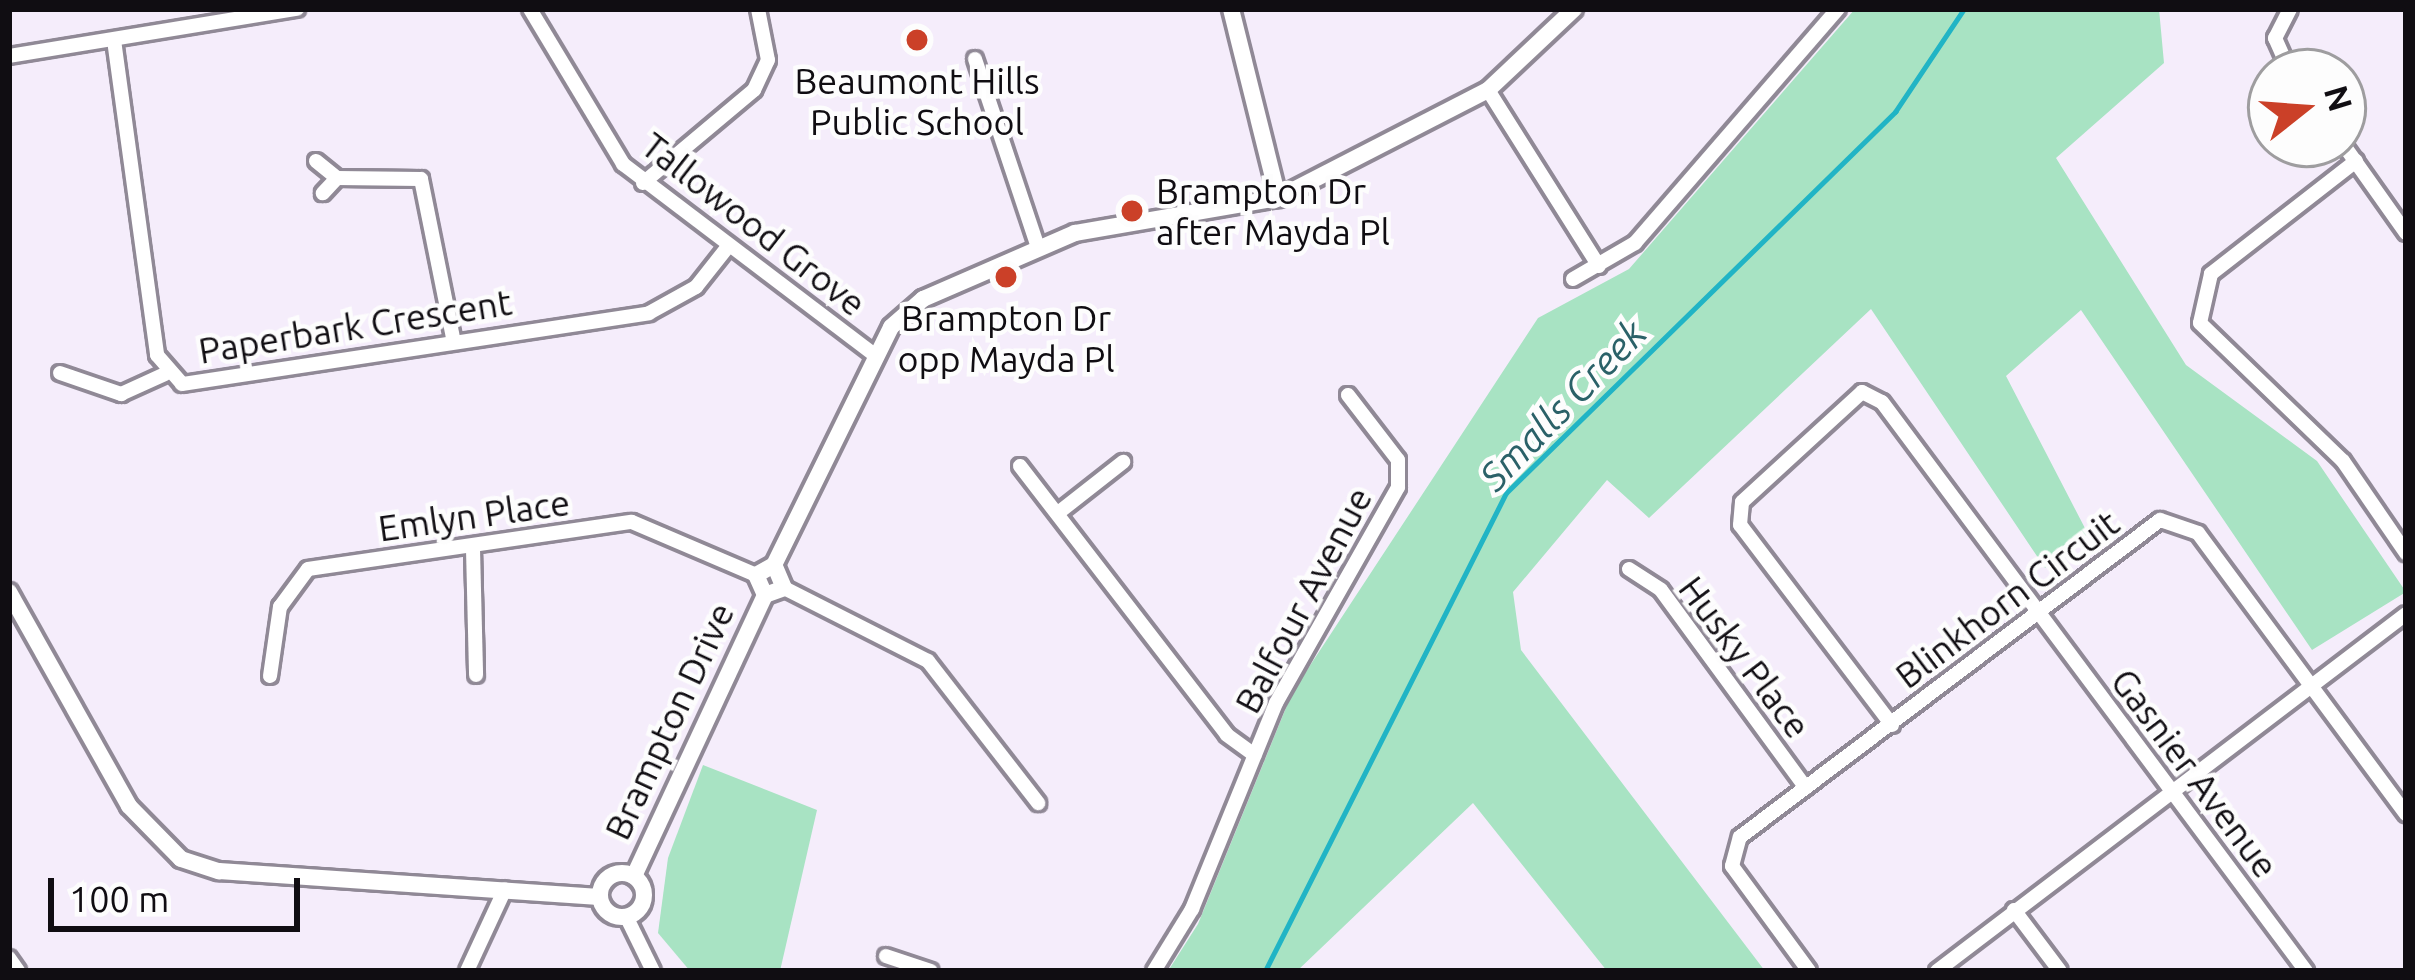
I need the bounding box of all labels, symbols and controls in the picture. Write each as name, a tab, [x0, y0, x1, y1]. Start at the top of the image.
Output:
marker: Beaumont Hills Public School	[904, 27, 930, 53]
north arrow	[2247, 48, 2367, 168]
place label: Beaumont Hills Public School	[794, 58, 1040, 143]
text: N	[2318, 81, 2360, 115]
street label: Tallowood Grove	[633, 123, 875, 325]
place label: Brampton Dr after Mayda Pl	[1156, 168, 1390, 253]
marker: Brampton Dr after Mayda Pl	[1119, 198, 1145, 224]
marker: Brampton Dr opp Mayda Pl	[993, 264, 1019, 290]
street label: Paperbark Crescent	[195, 280, 515, 372]
place label: Brampton Dr opp Mayda Pl	[897, 295, 1115, 380]
water label: Smalls Creek	[1470, 310, 1656, 500]
street label: Emlyn Place	[376, 480, 572, 550]
street label: Balfour Avenue	[1225, 480, 1381, 720]
street label: Blinkhorn Circuit	[1887, 501, 2127, 697]
street label: Husky Place	[1670, 568, 1820, 746]
street label: Brampton Drive	[595, 596, 743, 846]
street label: Gasnier Avenue	[2102, 660, 2288, 886]
scale bar	[54, 854, 306, 928]
text: 100 m	[69, 878, 169, 919]

